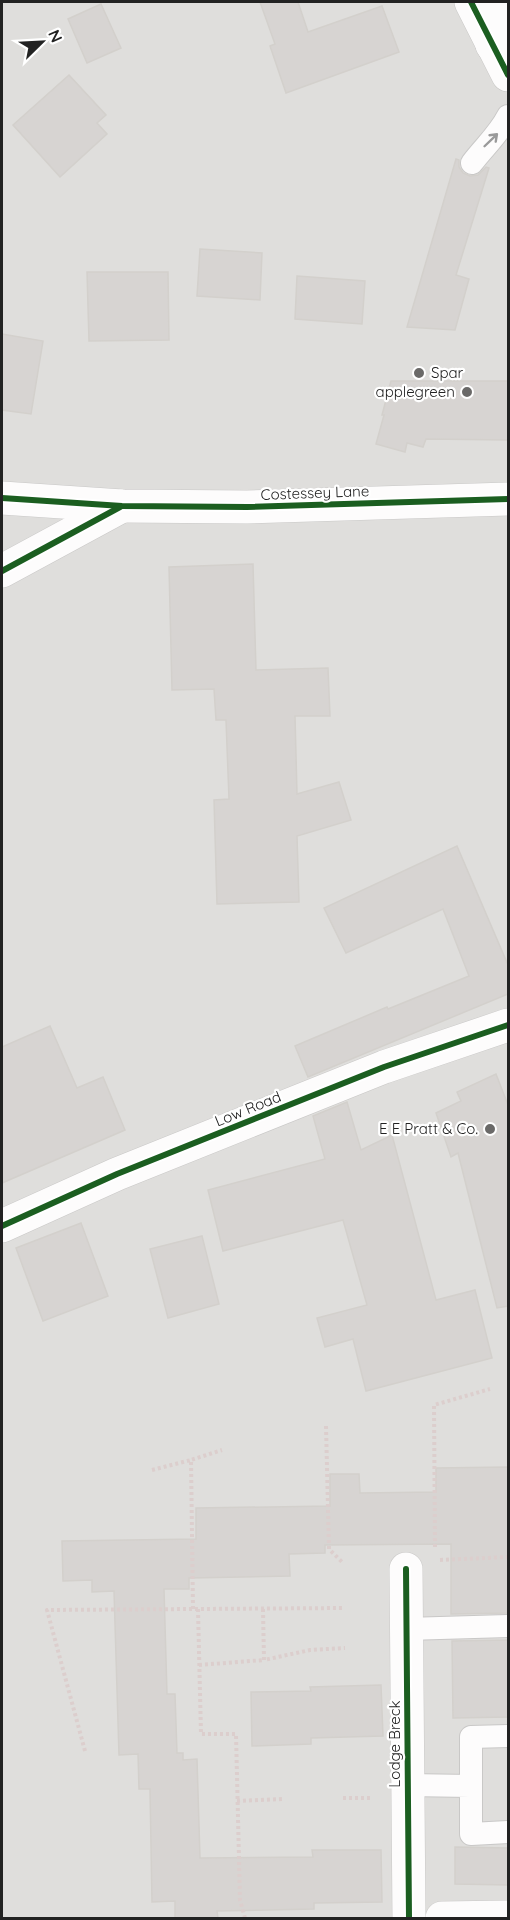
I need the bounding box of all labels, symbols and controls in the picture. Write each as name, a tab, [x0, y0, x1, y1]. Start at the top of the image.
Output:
north arrow	[12, 12, 72, 72]
text: N	[44, 26, 67, 45]
one-way arrow	[484, 133, 499, 147]
place label: Spar	[431, 363, 464, 382]
marker: Spar	[412, 366, 426, 380]
place label: applegreen	[376, 382, 455, 401]
marker: applegreen	[460, 385, 474, 399]
street label: Costessey Lane	[260, 481, 370, 504]
street label: Low Road	[212, 1087, 284, 1130]
place label: E E Pratt & Co.	[379, 1119, 478, 1138]
marker: E E Pratt & Co.	[483, 1122, 497, 1136]
street label: Lodge Breck	[385, 1700, 404, 1788]

